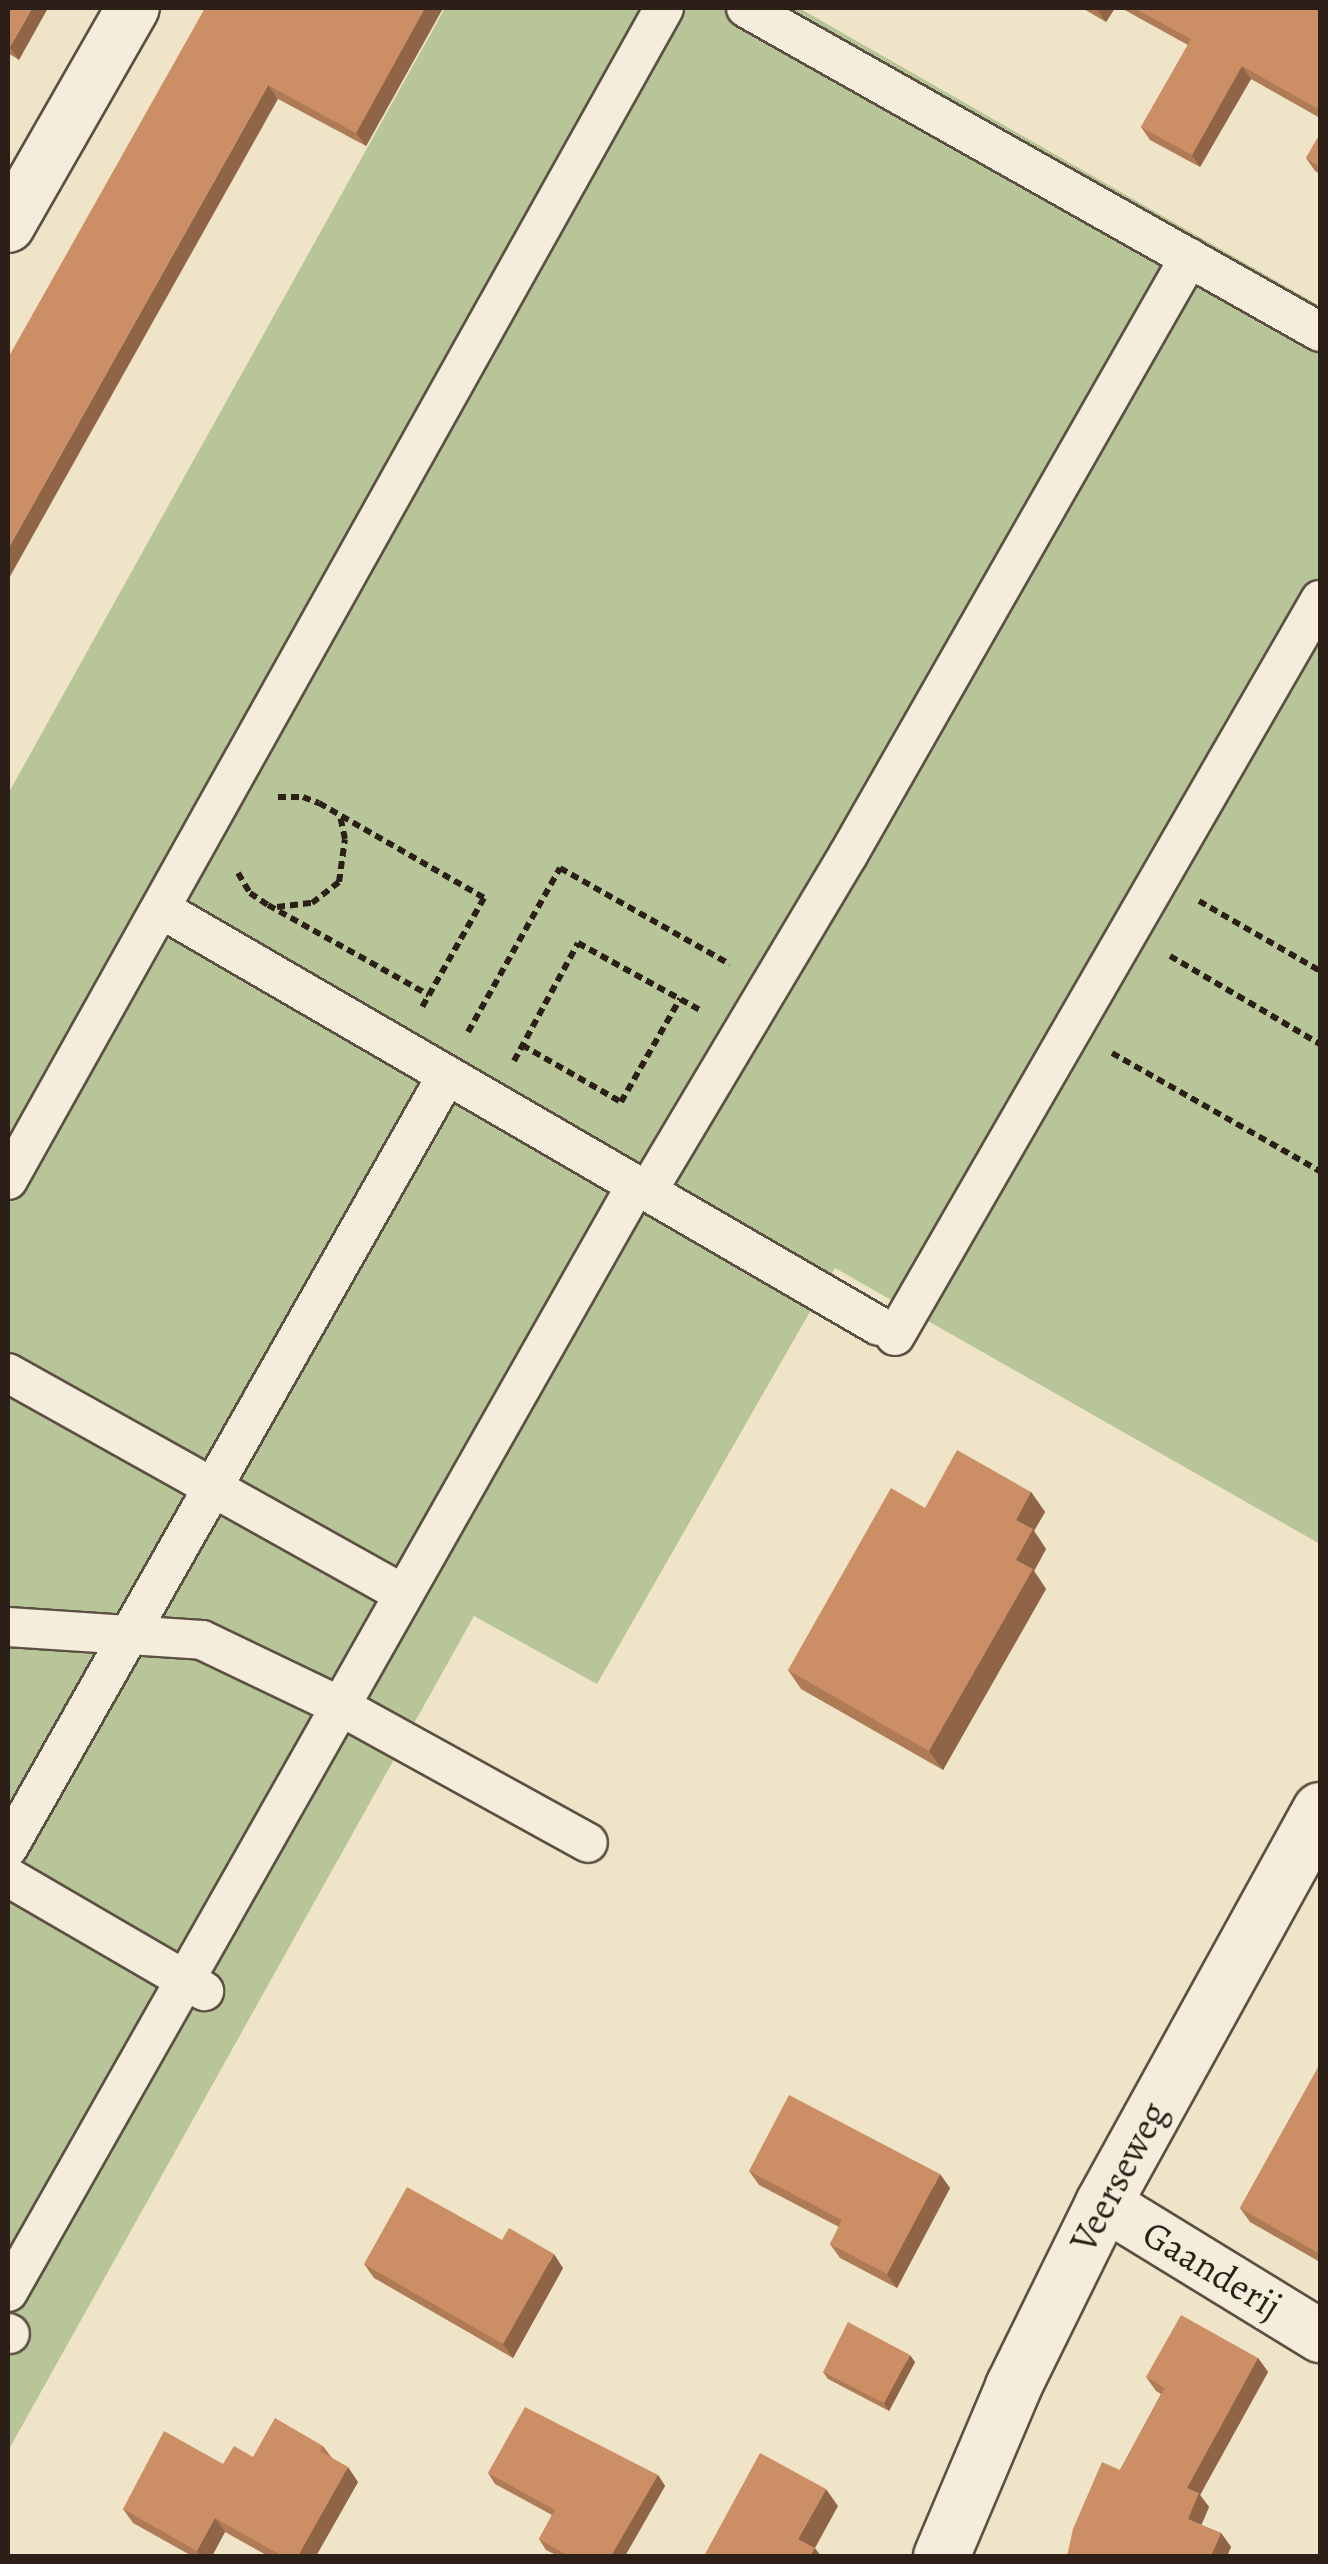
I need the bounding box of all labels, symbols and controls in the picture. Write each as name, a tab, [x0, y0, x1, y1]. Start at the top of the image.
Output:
street label: Veerseweg	[1061, 2094, 1177, 2260]
street label: Gaanderij	[1135, 2211, 1289, 2329]

